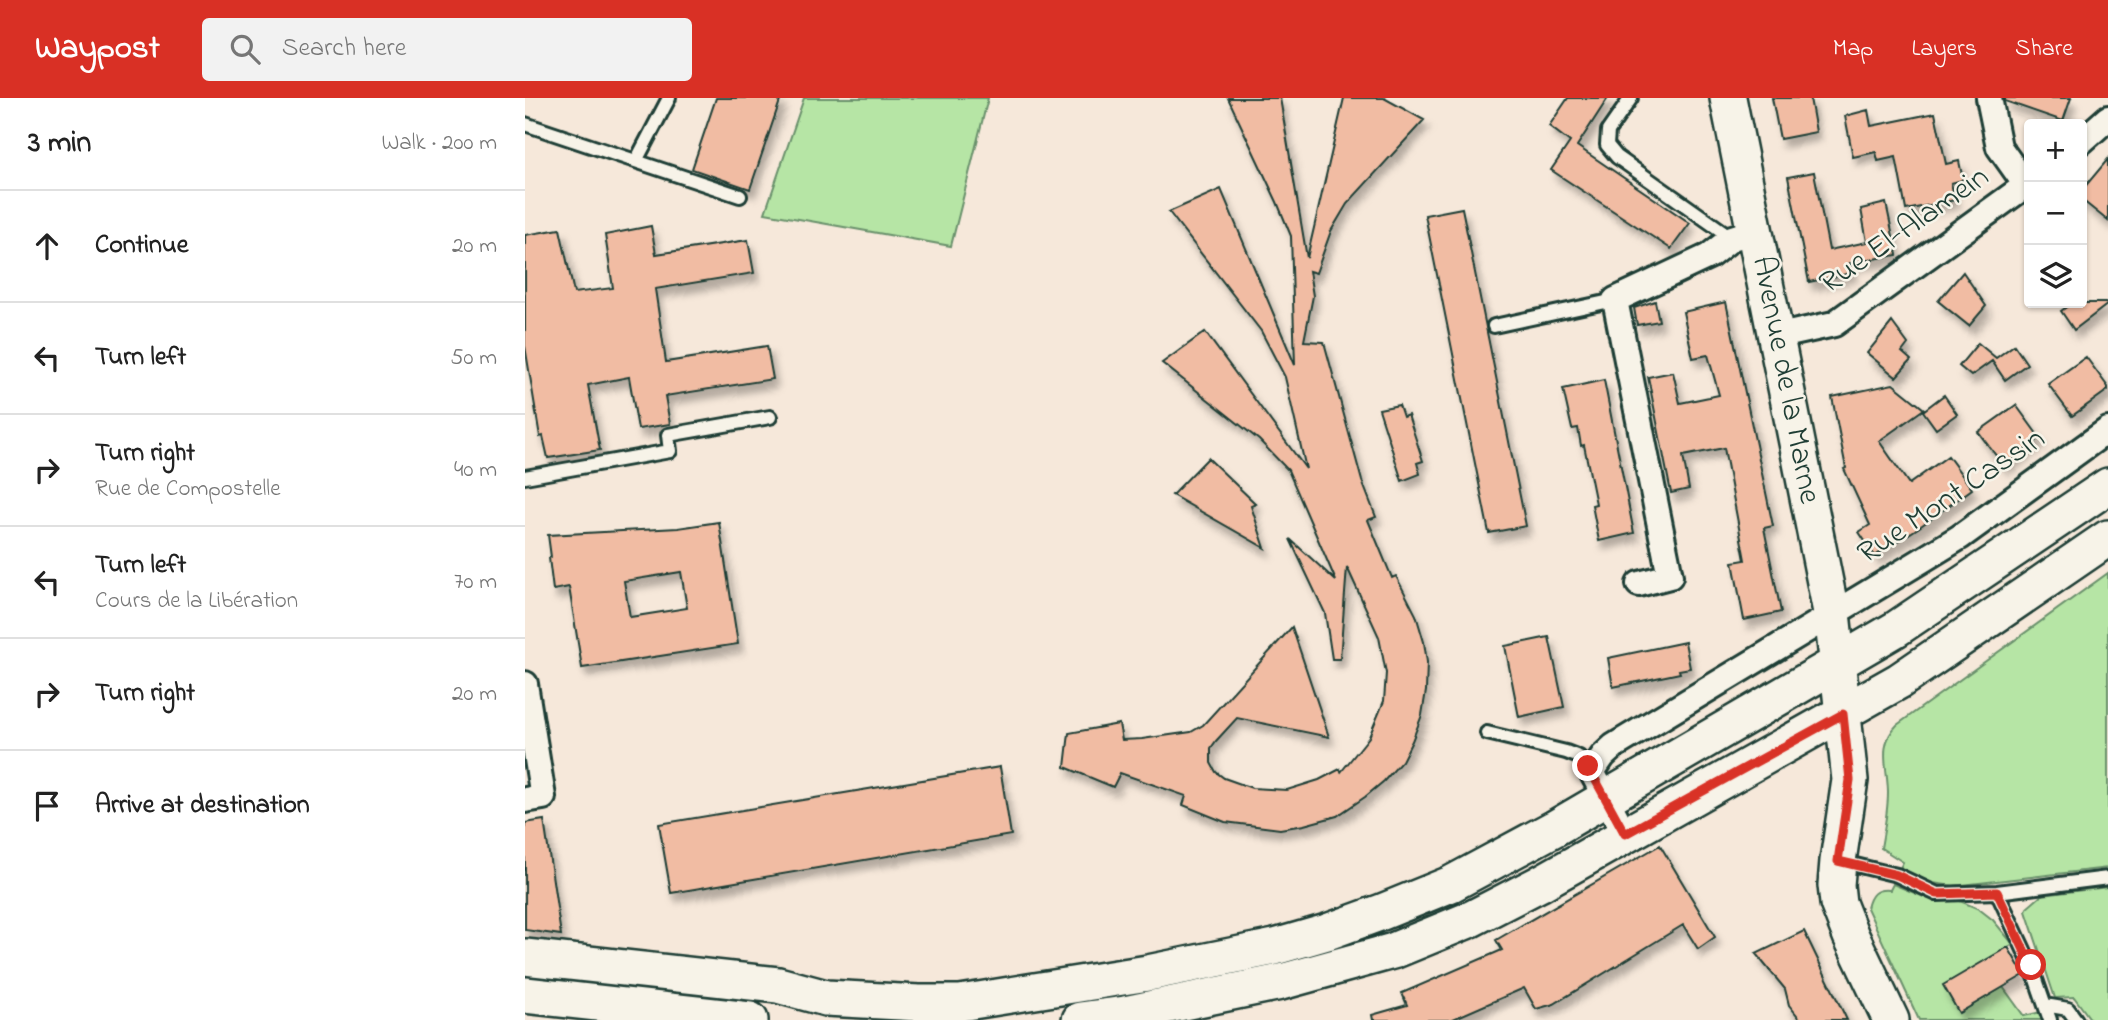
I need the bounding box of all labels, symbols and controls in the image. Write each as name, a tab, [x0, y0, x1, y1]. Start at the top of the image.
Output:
search box	[202, 18, 692, 81]
text: Waypost	[35, 25, 160, 73]
icon: search	[226, 30, 264, 68]
text: Search here	[282, 30, 406, 68]
text: Map	[1833, 32, 1873, 67]
text: Layers	[1911, 32, 1977, 67]
text: Share	[2015, 32, 2073, 67]
map controls	[2024, 119, 2087, 308]
button: +	[2024, 119, 2087, 182]
text: 3 min	[28, 122, 91, 166]
text: Walk · 200 m	[382, 127, 497, 160]
street label: Rue El-Alamein	[1810, 155, 2000, 307]
button: −	[2024, 182, 2087, 245]
icon: ahead	[28, 227, 66, 265]
text: Continue	[95, 227, 188, 265]
text: 20 m	[452, 230, 497, 263]
button: layers	[2024, 245, 2087, 308]
street label: Avenue de la Marne	[1738, 252, 1832, 509]
icon: left	[28, 339, 66, 377]
text: Turn left	[95, 339, 186, 377]
text: 50 m	[450, 342, 497, 375]
street label: Rue Mont Cassin	[1849, 417, 2055, 577]
text: Turn right	[95, 435, 195, 473]
icon: right	[28, 451, 66, 489]
text: 40 m	[454, 454, 497, 487]
text: Rue de Compostelle	[95, 473, 281, 506]
text: Turn left	[95, 547, 186, 585]
icon: left	[28, 563, 66, 601]
text: 70 m	[454, 566, 497, 599]
text: Cours de la Libération	[95, 585, 298, 618]
icon: right	[28, 675, 66, 713]
text: Turn right	[95, 675, 195, 713]
text: 20 m	[452, 678, 497, 711]
route end	[1572, 750, 1603, 781]
icon: arrive	[28, 787, 66, 825]
text: Arrive at destination	[95, 787, 310, 825]
route start	[2015, 949, 2046, 980]

